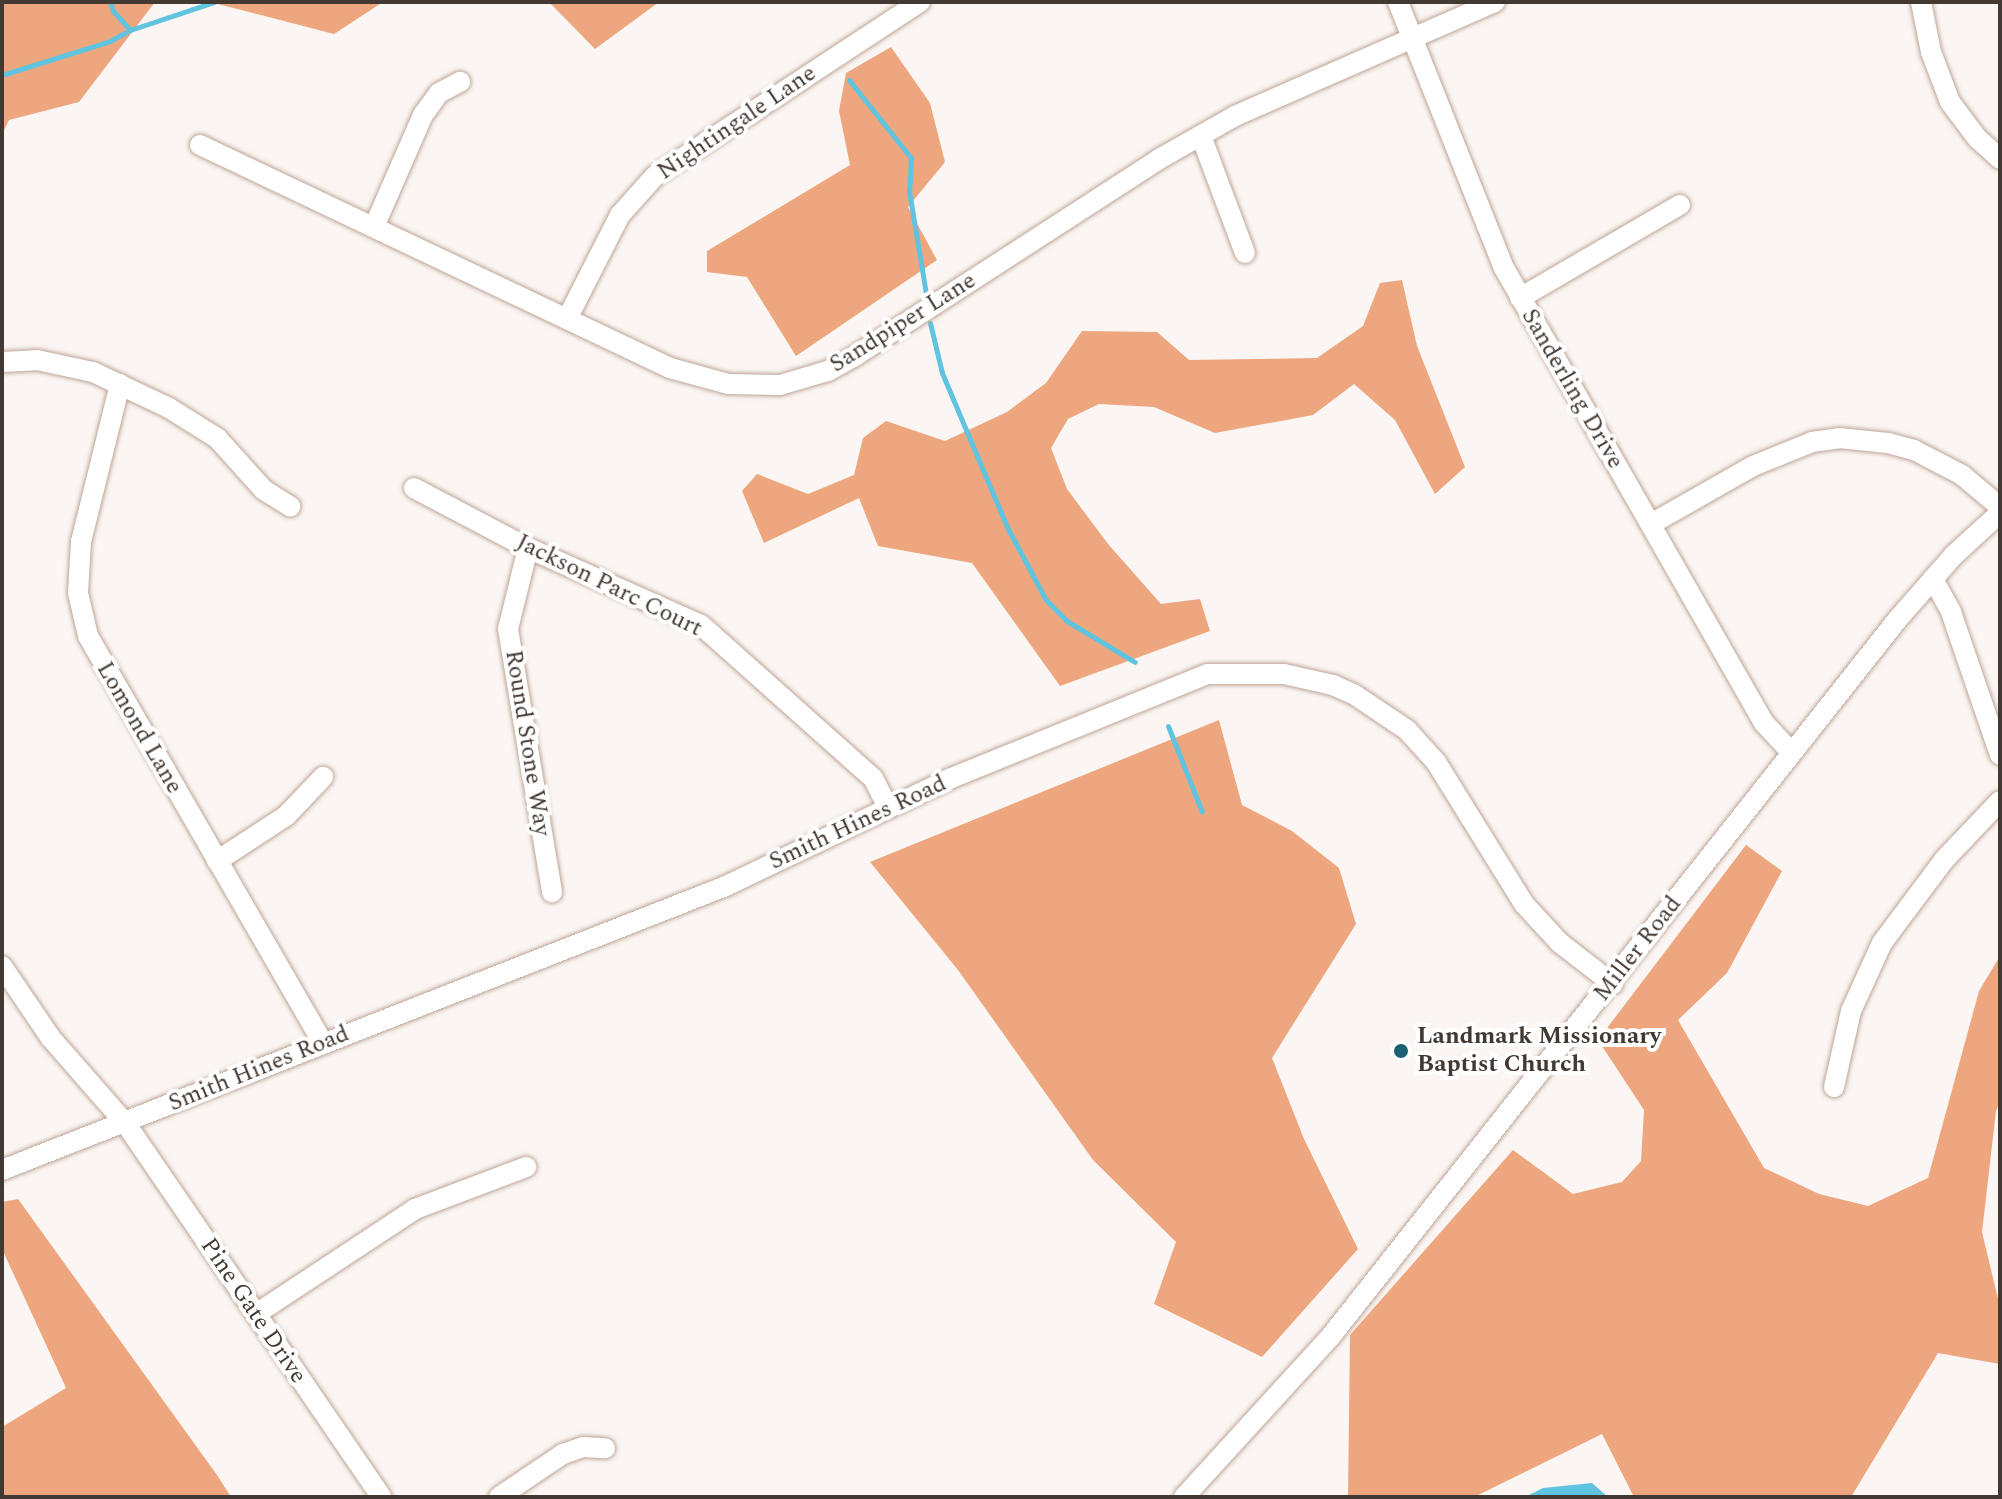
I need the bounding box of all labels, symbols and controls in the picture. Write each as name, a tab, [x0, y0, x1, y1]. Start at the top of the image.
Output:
street label: Nightingale Lane	[652, 59, 822, 187]
street label: Sandpiper Lane	[825, 267, 981, 379]
street label: Sanderling Drive	[1515, 304, 1629, 474]
street label: Jackson Parc Court	[511, 528, 707, 644]
street label: Round Stone Way	[498, 648, 556, 838]
street label: Lomond Lane	[90, 657, 188, 799]
street label: Smith Hines Road	[765, 769, 951, 877]
street label: Miller Road	[1588, 891, 1688, 1007]
street label: Smith Hines Road	[164, 1020, 354, 1118]
place label: Landmark Missionary Baptist Church	[1417, 1023, 1661, 1079]
marker: Landmark Missionary Baptist Church	[1392, 1042, 1410, 1060]
street label: Pine Gate Drive	[194, 1233, 312, 1389]

